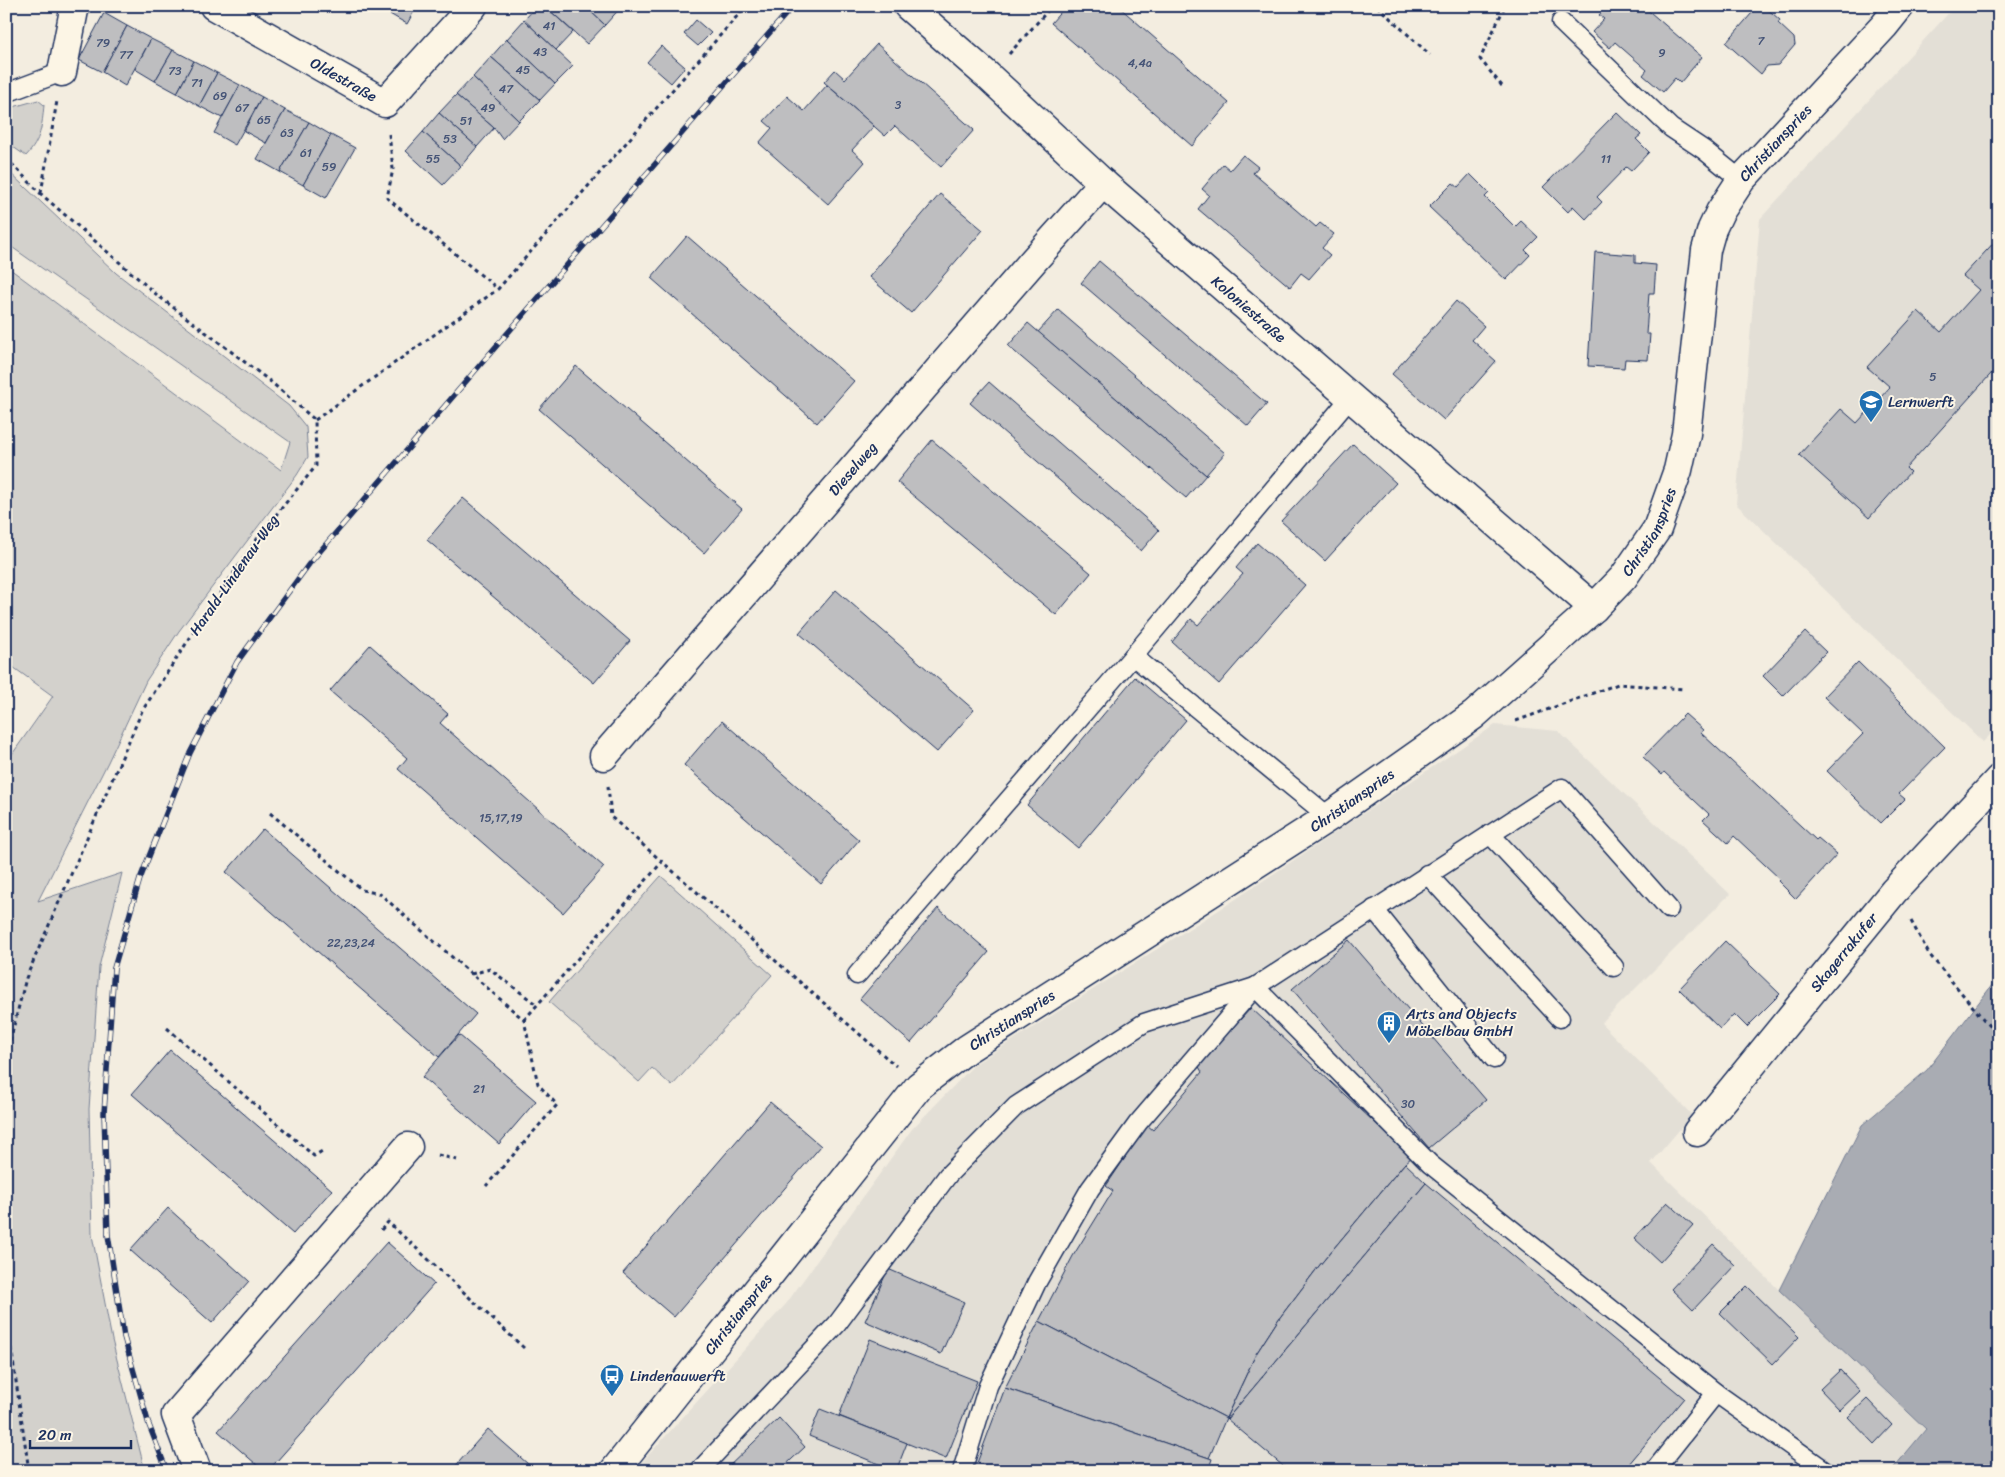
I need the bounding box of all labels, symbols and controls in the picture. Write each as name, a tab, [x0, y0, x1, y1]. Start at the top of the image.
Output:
house number: 41	[543, 15, 555, 37]
house number: 7	[1758, 30, 1766, 52]
house number: 79	[96, 32, 110, 54]
house number: 43	[533, 41, 547, 63]
house number: 9	[1658, 42, 1666, 64]
house number: 77	[119, 44, 134, 66]
street label: Oldestraße	[305, 50, 382, 109]
house number: 4,4a	[1128, 52, 1152, 74]
house number: 45	[516, 59, 530, 81]
house number: 73	[168, 60, 182, 82]
house number: 71	[191, 72, 203, 94]
house number: 47	[499, 78, 514, 100]
house number: 69	[213, 85, 227, 107]
house number: 3	[895, 94, 902, 116]
house number: 67	[235, 97, 250, 119]
house number: 49	[481, 97, 495, 119]
street label: Christianspries	[1732, 98, 1819, 188]
house number: 65	[257, 109, 271, 131]
house number: 51	[460, 110, 472, 132]
house number: 63	[280, 122, 294, 144]
house number: 53	[443, 128, 457, 150]
house number: 61	[300, 142, 312, 164]
house number: 55	[426, 148, 440, 170]
house number: 11	[1601, 148, 1611, 170]
house number: 59	[322, 156, 336, 178]
street label: Koloniestraße	[1205, 269, 1292, 349]
house number: 5	[1929, 366, 1937, 388]
school or university icon: Lernwerft	[1858, 389, 1884, 423]
place label: Lernwerft	[1888, 389, 1954, 415]
street label: Dieselweg	[822, 436, 884, 502]
street label: Christianspries	[1615, 483, 1684, 582]
street label: Harald-Lindenau-Weg	[182, 509, 286, 641]
street label: Christianspries	[1304, 761, 1400, 839]
house number: 15,17,19	[479, 807, 523, 829]
street label: Skagerrakufer	[1803, 906, 1885, 998]
house number: 22,23,24	[327, 932, 376, 954]
street label: Christianspries	[963, 982, 1061, 1058]
place label: Arts and Objects Möbelbau GmbH	[1405, 1001, 1517, 1044]
building icon: Arts and Objects Möbelbau GmbH	[1376, 1010, 1402, 1044]
house number: 21	[473, 1078, 485, 1100]
house number: 30	[1401, 1093, 1415, 1115]
street label: Christianspries	[697, 1267, 779, 1361]
bus stop icon: Lindenauwerft	[599, 1363, 625, 1397]
place label: Lindenauwerft	[630, 1363, 726, 1389]
scale bar	[30, 1417, 131, 1449]
text: 20 m	[38, 1422, 72, 1448]

